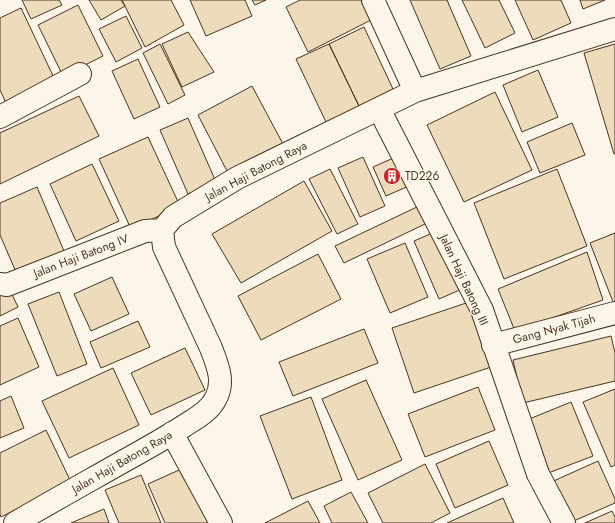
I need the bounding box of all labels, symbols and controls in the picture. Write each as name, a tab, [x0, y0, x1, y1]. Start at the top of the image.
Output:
street label: Jalan Haji Batong Raya	[200, 136, 310, 206]
building icon: TD226	[382, 166, 402, 186]
place label: TD226	[405, 167, 439, 185]
street label: Jalan Haji Batong IV	[29, 230, 131, 283]
street label: Jalan Haji Batong III	[434, 230, 493, 328]
street label: Gang Nyak Tijah	[511, 309, 597, 349]
street label: Jalan Haji Batong Raya	[67, 426, 176, 499]

